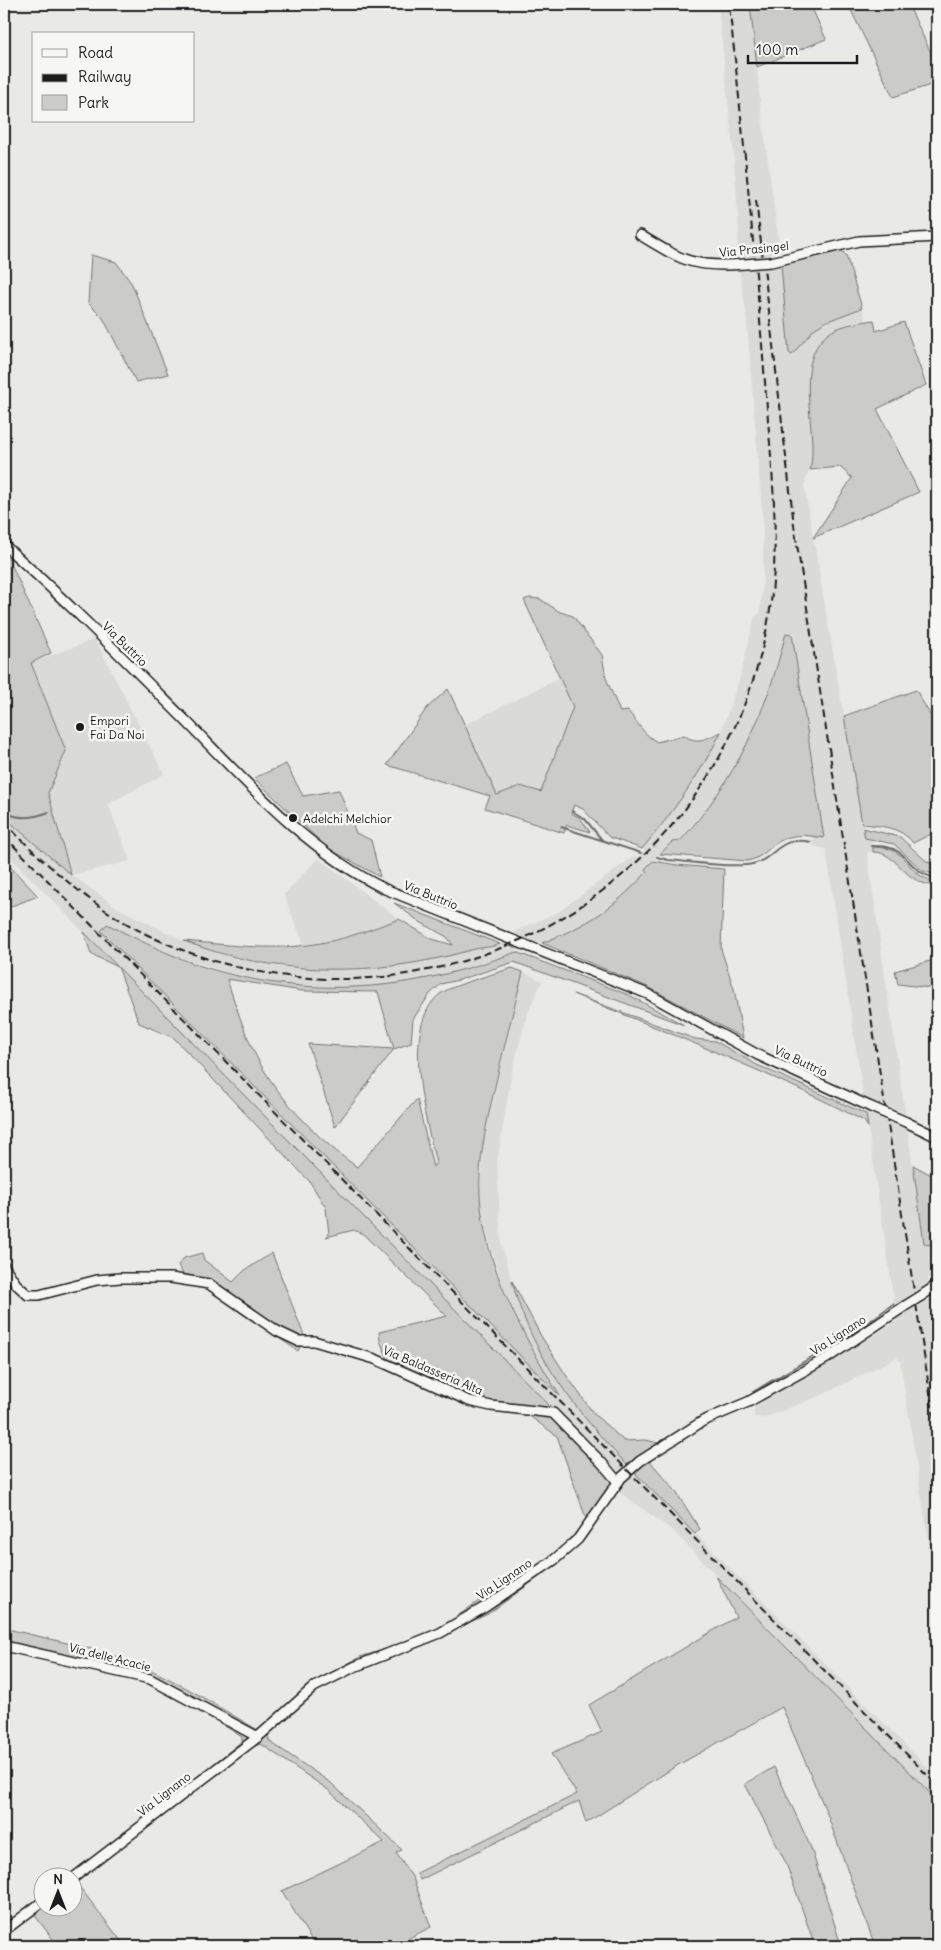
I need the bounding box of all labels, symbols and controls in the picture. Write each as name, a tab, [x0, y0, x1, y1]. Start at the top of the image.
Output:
legend	[32, 32, 195, 122]
scale bar	[748, 32, 857, 64]
text: 100 m	[756, 40, 798, 59]
text: Road	[78, 43, 113, 62]
text: Railway	[78, 67, 132, 86]
text: Park	[78, 93, 109, 112]
street label: Via Prasingel	[719, 238, 789, 260]
street label: Via Buttrio	[99, 619, 151, 669]
place label: Empori Fai Da Noi	[90, 713, 144, 742]
marker: Empori Fai Da Noi	[74, 721, 86, 733]
place label: Adelchi Melchior	[303, 811, 392, 826]
marker: Adelchi Melchior	[287, 812, 299, 824]
street label: Via Buttrio	[402, 877, 461, 913]
street label: Via Buttrio	[772, 1042, 830, 1080]
street label: Via Lignano	[807, 1311, 869, 1359]
street label: Via Baldasseria Alta	[381, 1342, 485, 1398]
street label: Via Lignano	[474, 1555, 535, 1603]
street label: Via delle Acacie	[68, 1640, 152, 1674]
street label: Via Lignano	[134, 1768, 194, 1819]
north arrow	[32, 1868, 82, 1918]
text: N	[53, 1870, 63, 1888]

